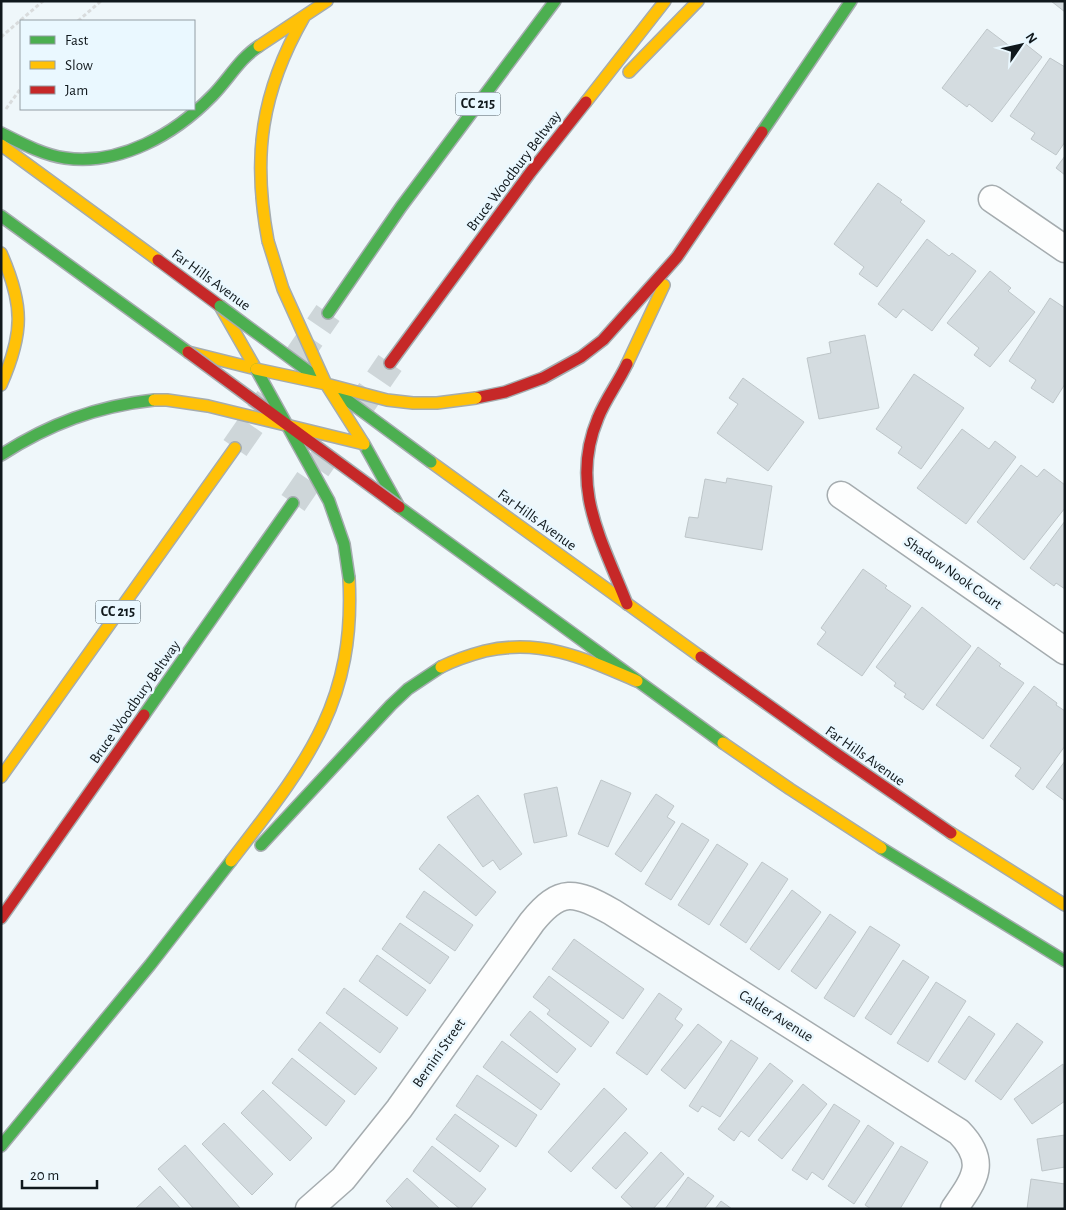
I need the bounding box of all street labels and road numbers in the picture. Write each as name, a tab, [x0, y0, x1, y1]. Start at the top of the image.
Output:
road number: CC 215	[456, 92, 500, 116]
street label: Bruce Woodbury Beltway	[464, 108, 564, 234]
street label: Far Hills Avenue	[169, 247, 253, 314]
street label: Far Hills Avenue	[495, 487, 579, 554]
street label: Shadow Nook Court	[902, 534, 1005, 612]
road number: CC 215	[96, 600, 140, 624]
street label: Bruce Woodbury Beltway	[87, 637, 183, 766]
street label: Far Hills Avenue	[823, 723, 908, 789]
street label: Calder Avenue	[736, 987, 816, 1045]
street label: Bernini Street	[410, 1016, 468, 1090]

